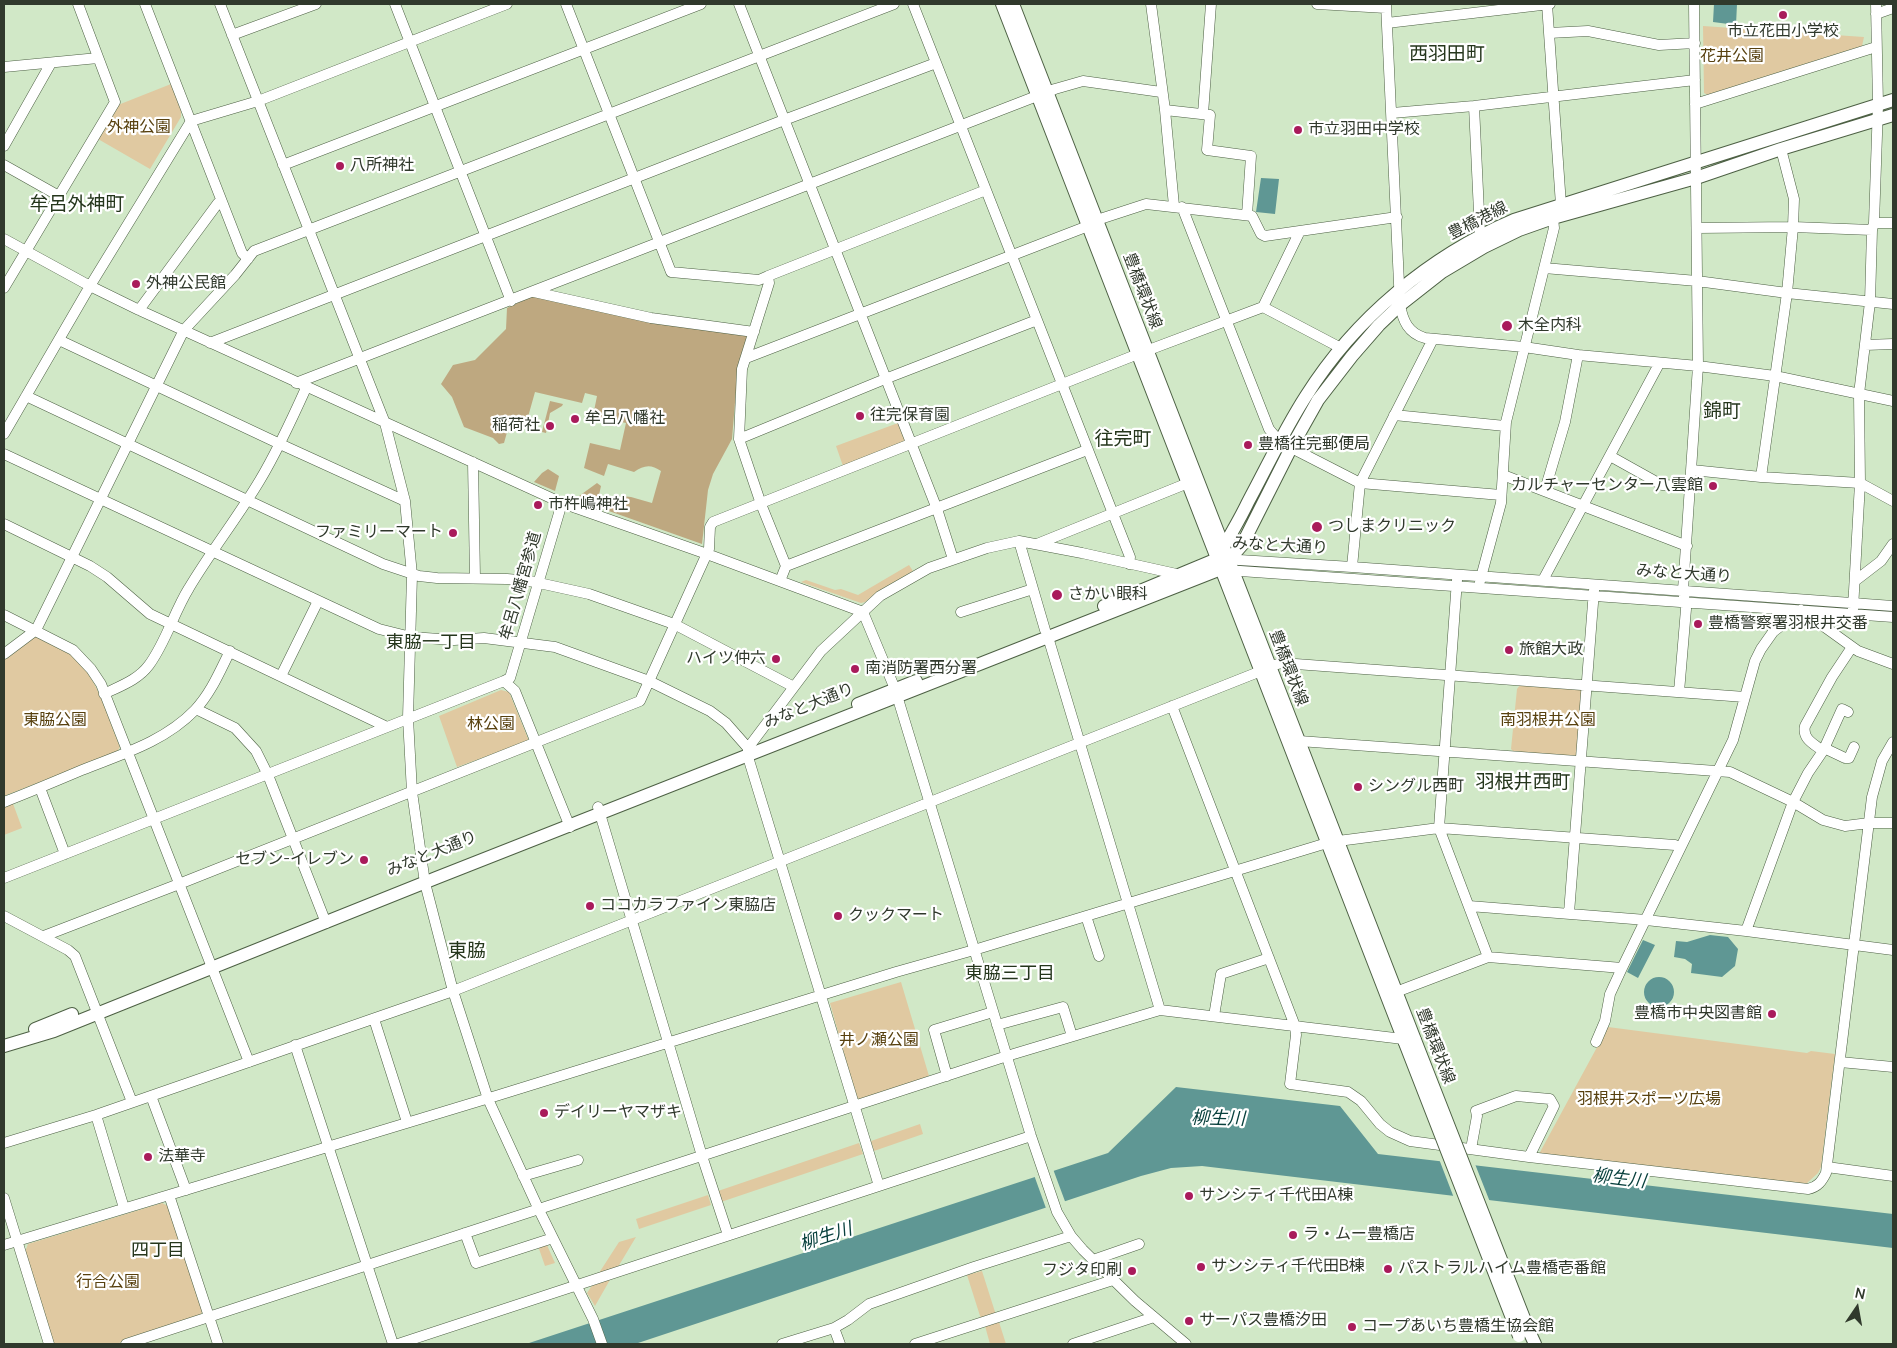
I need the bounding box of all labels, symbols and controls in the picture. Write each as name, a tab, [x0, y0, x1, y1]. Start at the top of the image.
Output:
marker: 市立花田小学校	[1777, 9, 1789, 21]
place label: 市立花田小学校	[1727, 22, 1839, 42]
district label: 西羽田町	[1409, 44, 1485, 66]
park label: 花井公園	[1700, 47, 1764, 67]
park label: 外神公園	[107, 118, 171, 138]
place label: 市立羽田中学校	[1308, 120, 1420, 140]
marker: 市立羽田中学校	[1292, 124, 1304, 136]
place label: 八所神社	[350, 156, 414, 176]
marker: 八所神社	[334, 160, 346, 172]
district label: 牟呂外神町	[30, 194, 124, 216]
street label: 豊橋港線	[1445, 198, 1511, 244]
street label: 豊橋環状線	[1119, 250, 1165, 332]
place label: 外神公民館	[146, 274, 226, 294]
marker: 外神公民館	[130, 278, 142, 290]
place label: 木全内科	[1518, 316, 1582, 336]
marker: 木全内科	[1500, 319, 1514, 333]
district label: 錦町	[1703, 401, 1741, 423]
place label: 往完保育園	[870, 406, 950, 426]
place label: 牟呂八幡社	[585, 409, 665, 429]
marker: 往完保育園	[854, 410, 866, 422]
marker: 牟呂八幡社	[569, 413, 581, 425]
place label: 稲荷社	[492, 416, 540, 436]
marker: 稲荷社	[544, 420, 556, 432]
district label: 往完町	[1095, 429, 1151, 451]
place label: 豊橋往完郵便局	[1258, 435, 1370, 455]
marker: 豊橋往完郵便局	[1242, 439, 1254, 451]
place label: カルチャーセンター八雲館	[1511, 476, 1703, 496]
marker: カルチャーセンター八雲館	[1707, 480, 1719, 492]
place label: 市杵嶋神社	[548, 495, 628, 515]
marker: 市杵嶋神社	[532, 499, 544, 511]
place label: つしまクリニック	[1328, 517, 1456, 537]
marker: つしまクリニック	[1310, 520, 1324, 534]
place label: ファミリーマート	[315, 523, 443, 543]
marker: ファミリーマート	[447, 527, 459, 539]
street label: 牟呂八幡宮参道	[496, 530, 546, 642]
street label: みなと大通り	[1232, 534, 1328, 558]
street label: みなと大通り	[1635, 561, 1733, 587]
place label: さかい眼科	[1068, 585, 1148, 605]
marker: さかい眼科	[1050, 588, 1064, 602]
place label: 豊橋警察署羽根井交番	[1708, 614, 1868, 634]
marker: 豊橋警察署羽根井交番	[1692, 618, 1704, 630]
street label: 豊橋環状線	[1265, 627, 1311, 709]
district label: 東脇一丁目	[386, 632, 476, 654]
place label: 旅館大政	[1519, 640, 1583, 660]
marker: 旅館大政	[1503, 644, 1515, 656]
place label: ハイツ仲六	[686, 649, 766, 669]
marker: ハイツ仲六	[770, 653, 782, 665]
place label: 南消防署西分署	[865, 659, 977, 679]
marker: 南消防署西分署	[849, 663, 861, 675]
street label: みなと大通り	[761, 679, 857, 733]
park label: 東脇公園	[23, 711, 87, 731]
park label: 南羽根井公園	[1500, 711, 1596, 731]
park label: 林公園	[467, 715, 515, 735]
district label: 羽根井西町	[1476, 772, 1570, 794]
place label: シングル西町	[1368, 777, 1464, 797]
marker: シングル西町	[1352, 781, 1364, 793]
street label: みなと大通り	[384, 827, 480, 881]
place label: セブン-イレブン	[235, 850, 354, 870]
marker: セブン-イレブン	[358, 854, 370, 866]
place label: ココカラファイン東脇店	[600, 896, 776, 916]
marker: ココカラファイン東脇店	[584, 900, 596, 912]
place label: クックマート	[848, 906, 944, 926]
marker: クックマート	[832, 910, 844, 922]
district label: 東脇	[448, 941, 486, 963]
district label: 東脇三丁目	[965, 963, 1055, 985]
place label: 豊橋市中央図書館	[1634, 1004, 1762, 1024]
street label: 豊橋環状線	[1412, 1005, 1458, 1087]
marker: 豊橋市中央図書館	[1766, 1008, 1778, 1020]
park label: 井ノ瀬公園	[839, 1031, 919, 1051]
park label: 羽根井スポーツ広場	[1577, 1090, 1721, 1110]
place label: デイリーヤマザキ	[554, 1103, 682, 1123]
marker: デイリーヤマザキ	[538, 1107, 550, 1119]
water label: 柳生川	[1191, 1108, 1245, 1130]
place label: 法華寺	[158, 1147, 206, 1167]
marker: 法華寺	[142, 1151, 154, 1163]
water label: 柳生川	[1591, 1165, 1647, 1193]
place label: サンシティ千代田A棟	[1199, 1186, 1353, 1206]
marker: サンシティ千代田A棟	[1183, 1190, 1195, 1202]
water label: 柳生川	[797, 1218, 855, 1256]
place label: ラ・ムー豊橋店	[1303, 1225, 1415, 1245]
marker: ラ・ムー豊橋店	[1287, 1229, 1299, 1241]
district label: 四丁目	[131, 1240, 185, 1262]
place label: サンシティ千代田B棟	[1211, 1257, 1365, 1277]
place label: パストラルハイム豊橋壱番館	[1398, 1259, 1606, 1279]
place label: フジタ印刷	[1042, 1261, 1122, 1281]
marker: サンシティ千代田B棟	[1195, 1261, 1207, 1273]
marker: パストラルハイム豊橋壱番館	[1382, 1263, 1394, 1275]
marker: フジタ印刷	[1126, 1265, 1138, 1277]
park label: 行合公園	[76, 1273, 140, 1293]
north arrow	[1832, 1283, 1882, 1333]
text: N	[1853, 1283, 1867, 1303]
place label: サーパス豊橋汐田	[1199, 1311, 1327, 1331]
marker: サーパス豊橋汐田	[1183, 1315, 1195, 1327]
place label: コープあいち豊橋生協会館	[1362, 1317, 1554, 1337]
marker: コープあいち豊橋生協会館	[1346, 1321, 1358, 1333]

